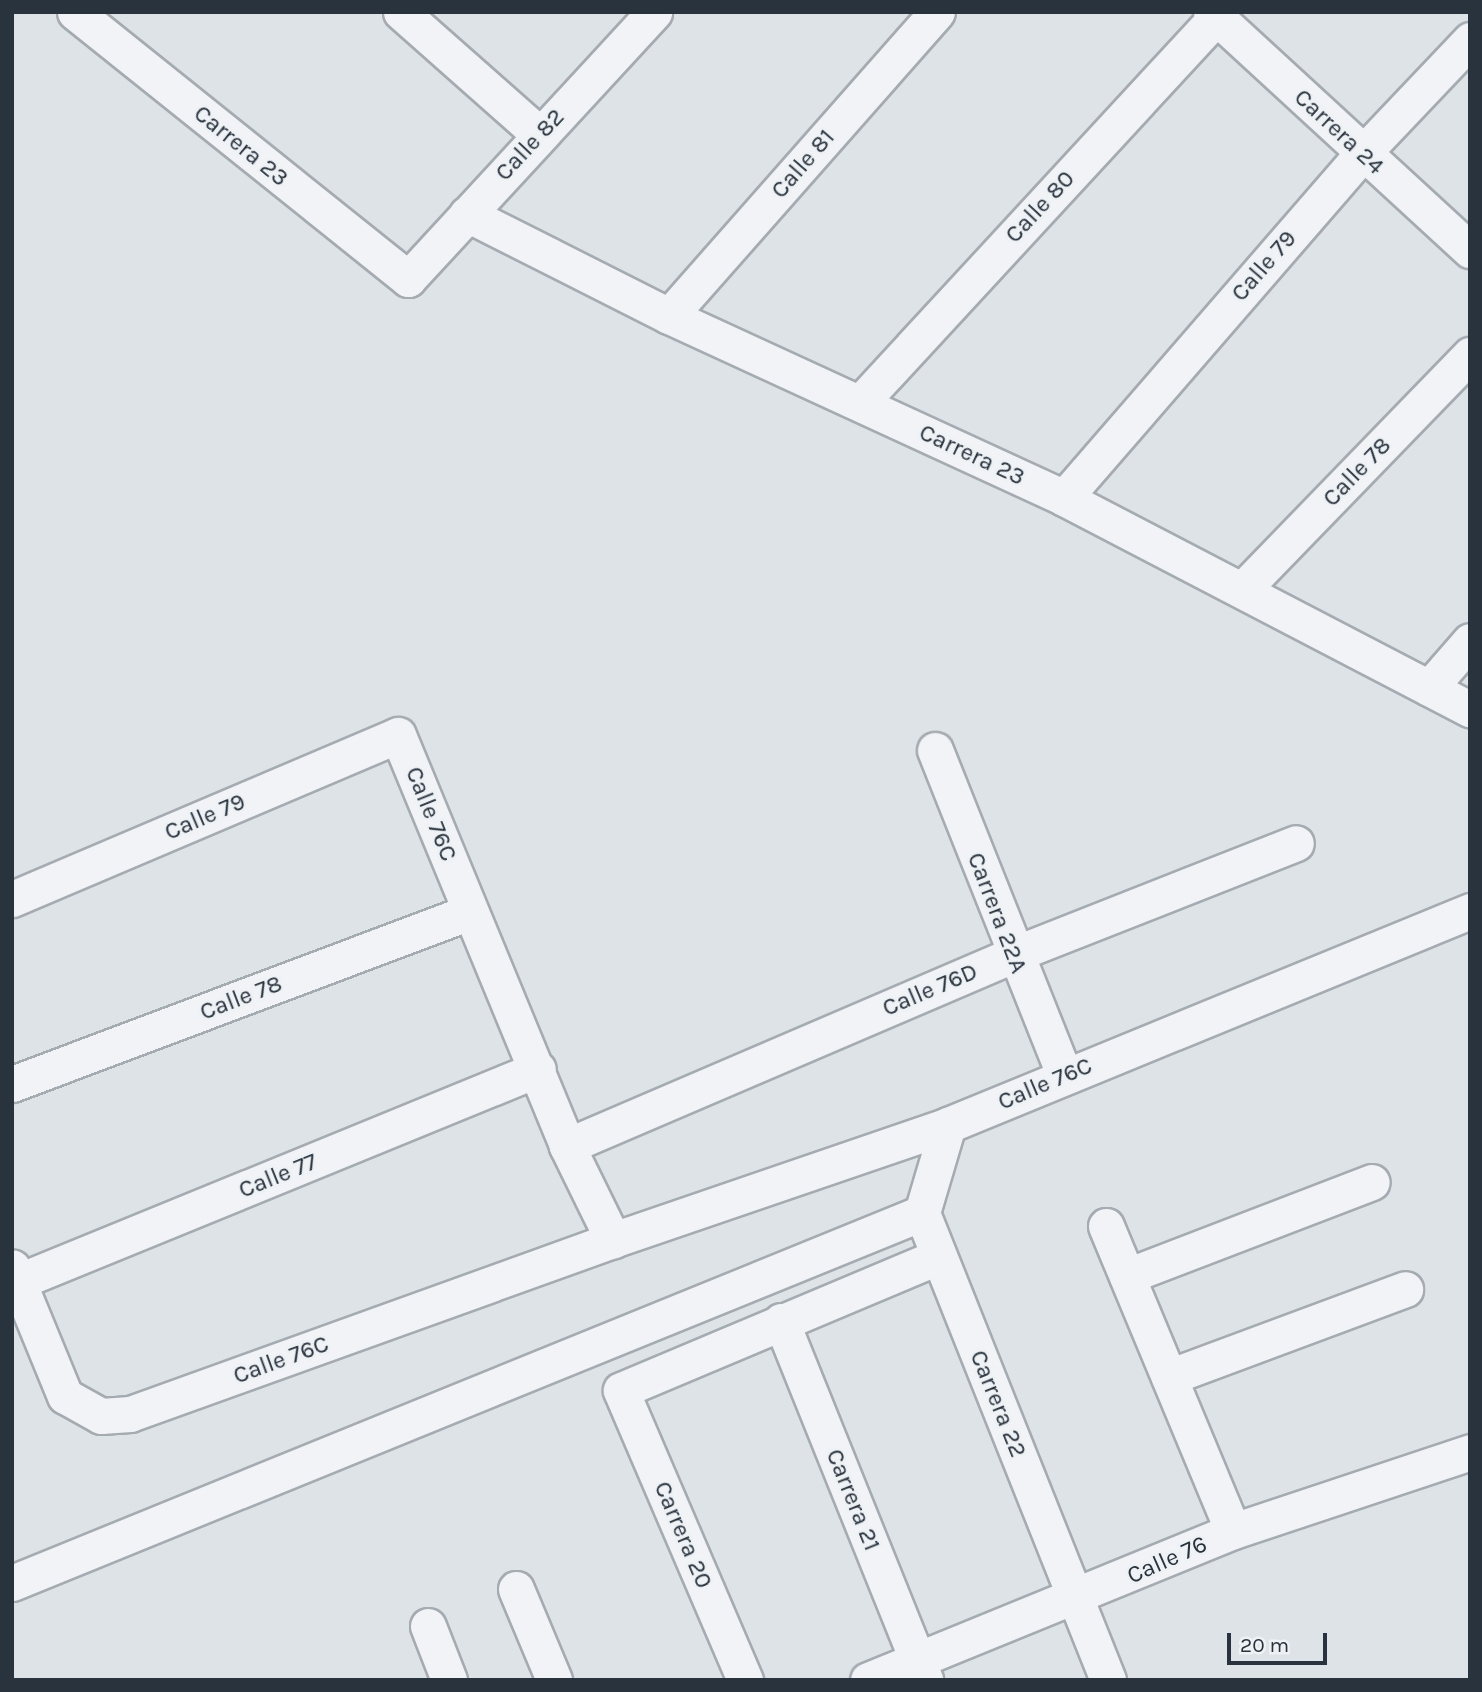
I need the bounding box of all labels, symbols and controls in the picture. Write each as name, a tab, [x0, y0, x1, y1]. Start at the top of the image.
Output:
street label: Carrera 24	[1288, 83, 1390, 181]
street label: Carrera 23	[188, 99, 294, 193]
street label: Calle 82	[489, 103, 571, 187]
street label: Calle 81	[765, 124, 841, 204]
street label: Calle 80	[999, 165, 1081, 249]
street label: Calle 79	[1225, 225, 1303, 307]
street label: Carrera 23	[915, 418, 1029, 492]
street label: Calle 78	[1317, 431, 1397, 513]
street label: Calle 76C	[399, 763, 463, 865]
street label: Calle 79	[160, 787, 250, 847]
street label: Carrera 22A	[961, 849, 1033, 977]
street label: Calle 76D	[878, 957, 982, 1023]
street label: Calle 78	[196, 969, 286, 1027]
street label: Calle 76C	[994, 1051, 1096, 1117]
street label: Calle 77	[235, 1147, 321, 1205]
street label: Calle 76C	[230, 1330, 332, 1390]
street label: Carrera 22	[963, 1346, 1033, 1462]
street label: Carrera 21	[820, 1445, 886, 1555]
street label: Carrera 20	[648, 1477, 718, 1593]
street label: Calle 76	[1123, 1530, 1211, 1590]
scale bar	[1230, 1618, 1330, 1662]
text: 20 m	[1240, 1633, 1289, 1657]

